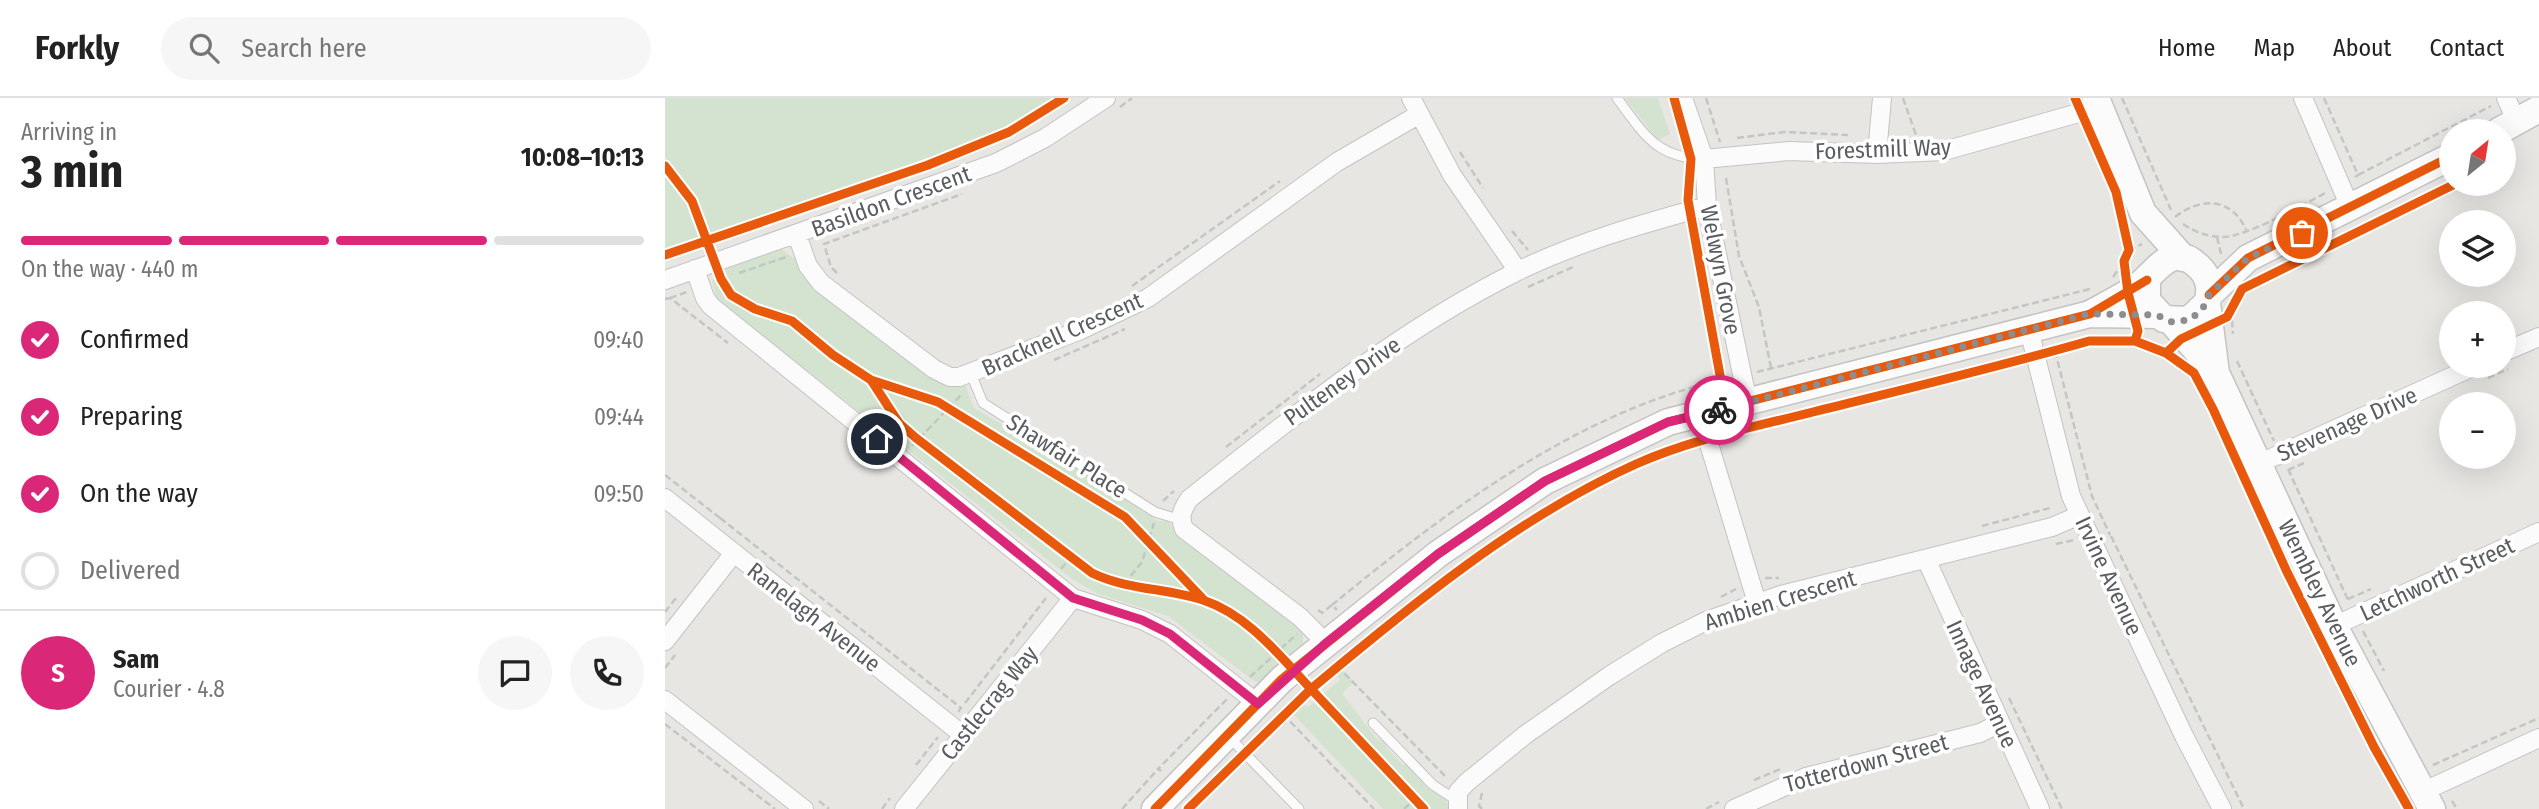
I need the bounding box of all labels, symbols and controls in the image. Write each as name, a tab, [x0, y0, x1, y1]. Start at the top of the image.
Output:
search box	[161, 17, 651, 80]
text: Forkly	[35, 28, 119, 68]
icon: search	[185, 29, 223, 67]
text: Search here	[241, 33, 367, 64]
text: Home	[2158, 34, 2215, 62]
text: Map	[2253, 34, 2295, 62]
text: About	[2333, 34, 2391, 62]
text: Contact	[2429, 34, 2504, 62]
text: Arriving in	[21, 118, 117, 146]
north arrow	[2439, 119, 2517, 196]
map controls	[2439, 119, 2516, 469]
street label: Forestmill Way	[1814, 133, 1952, 165]
text: 10:08–10:13	[521, 142, 644, 173]
text: 3 min	[21, 144, 123, 199]
street label: Basildon Crescent	[807, 159, 975, 243]
street label: Welwyn Grove	[1695, 203, 1747, 337]
pin	[2272, 203, 2332, 263]
button: layers	[2439, 210, 2516, 287]
icon: bag	[2283, 214, 2321, 252]
text: On the way · 440 m	[21, 255, 198, 283]
street label: Bracknell Crescent	[977, 286, 1147, 382]
button: +	[2439, 301, 2516, 378]
icon: check	[21, 321, 59, 359]
text: Confirmed	[80, 324, 190, 355]
text: 09:40	[593, 326, 644, 354]
street label: Pulteney Drive	[1278, 331, 1406, 431]
courier	[1684, 375, 1754, 445]
street label: Stevenage Drive	[2273, 381, 2421, 467]
icon: bike	[1700, 391, 1738, 429]
button: −	[2439, 392, 2516, 469]
icon: check	[21, 398, 59, 436]
text: Preparing	[80, 401, 182, 432]
text: 09:44	[594, 403, 644, 431]
street label: Shawfair Place	[1002, 408, 1132, 504]
pin	[847, 409, 907, 469]
icon: home	[858, 420, 896, 458]
icon: check	[21, 475, 59, 513]
text: On the way	[80, 478, 198, 509]
text: 09:50	[594, 480, 644, 508]
street label: Irvine Avenue	[2069, 512, 2149, 640]
street label: Wembley Avenue	[2272, 515, 2368, 671]
street label: Letchworth Street	[2355, 531, 2519, 627]
text: Delivered	[80, 555, 181, 586]
street label: Ranelagh Avenue	[742, 556, 886, 678]
street label: Ambien Crescent	[1701, 564, 1860, 636]
street label: Innage Avenue	[1940, 616, 2024, 752]
button: chat	[478, 636, 552, 710]
button: phone	[570, 636, 644, 710]
street label: Castlecrag Way	[934, 640, 1044, 766]
text: Sam	[113, 644, 159, 675]
text: S	[51, 658, 65, 689]
text: Courier · 4.8	[113, 675, 225, 703]
street label: Totterdown Street	[1781, 728, 1951, 798]

